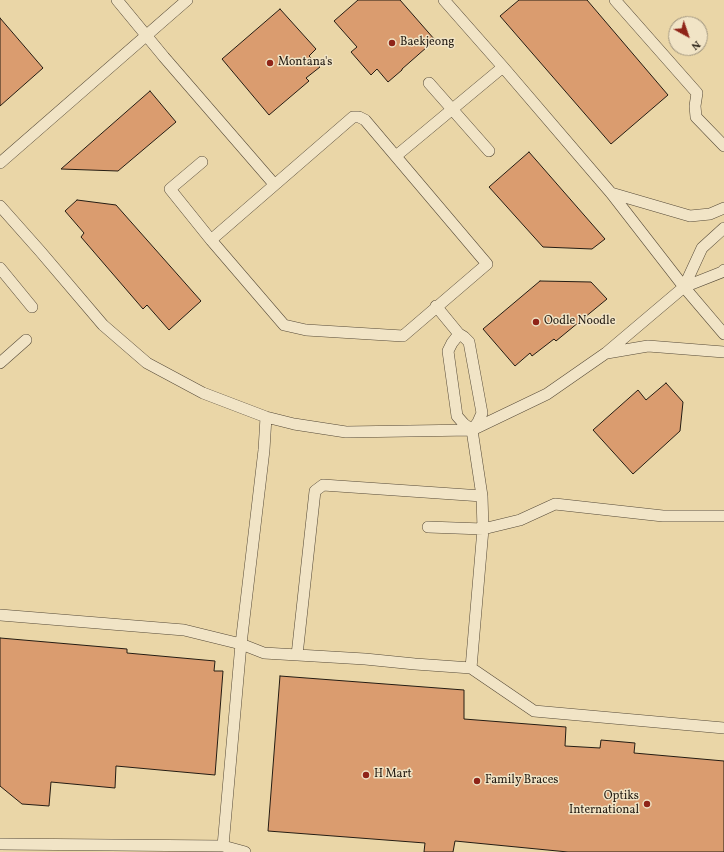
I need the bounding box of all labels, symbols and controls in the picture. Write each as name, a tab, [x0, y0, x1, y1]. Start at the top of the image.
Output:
north arrow	[668, 16, 708, 56]
place label: Baekjeong	[400, 36, 454, 50]
text: N	[688, 36, 703, 53]
marker: Baekjeong	[387, 38, 397, 48]
place label: Montana's	[278, 56, 332, 70]
marker: Montana's	[265, 58, 275, 68]
place label: Oodle Noodle	[544, 315, 615, 329]
marker: Oodle Noodle	[531, 317, 541, 327]
place label: H Mart	[374, 768, 412, 782]
marker: H Mart	[361, 770, 371, 780]
place label: Family Braces	[485, 774, 558, 788]
marker: Family Braces	[472, 776, 482, 786]
place label: Optiks International	[569, 790, 639, 818]
marker: Optiks International	[642, 799, 652, 809]

